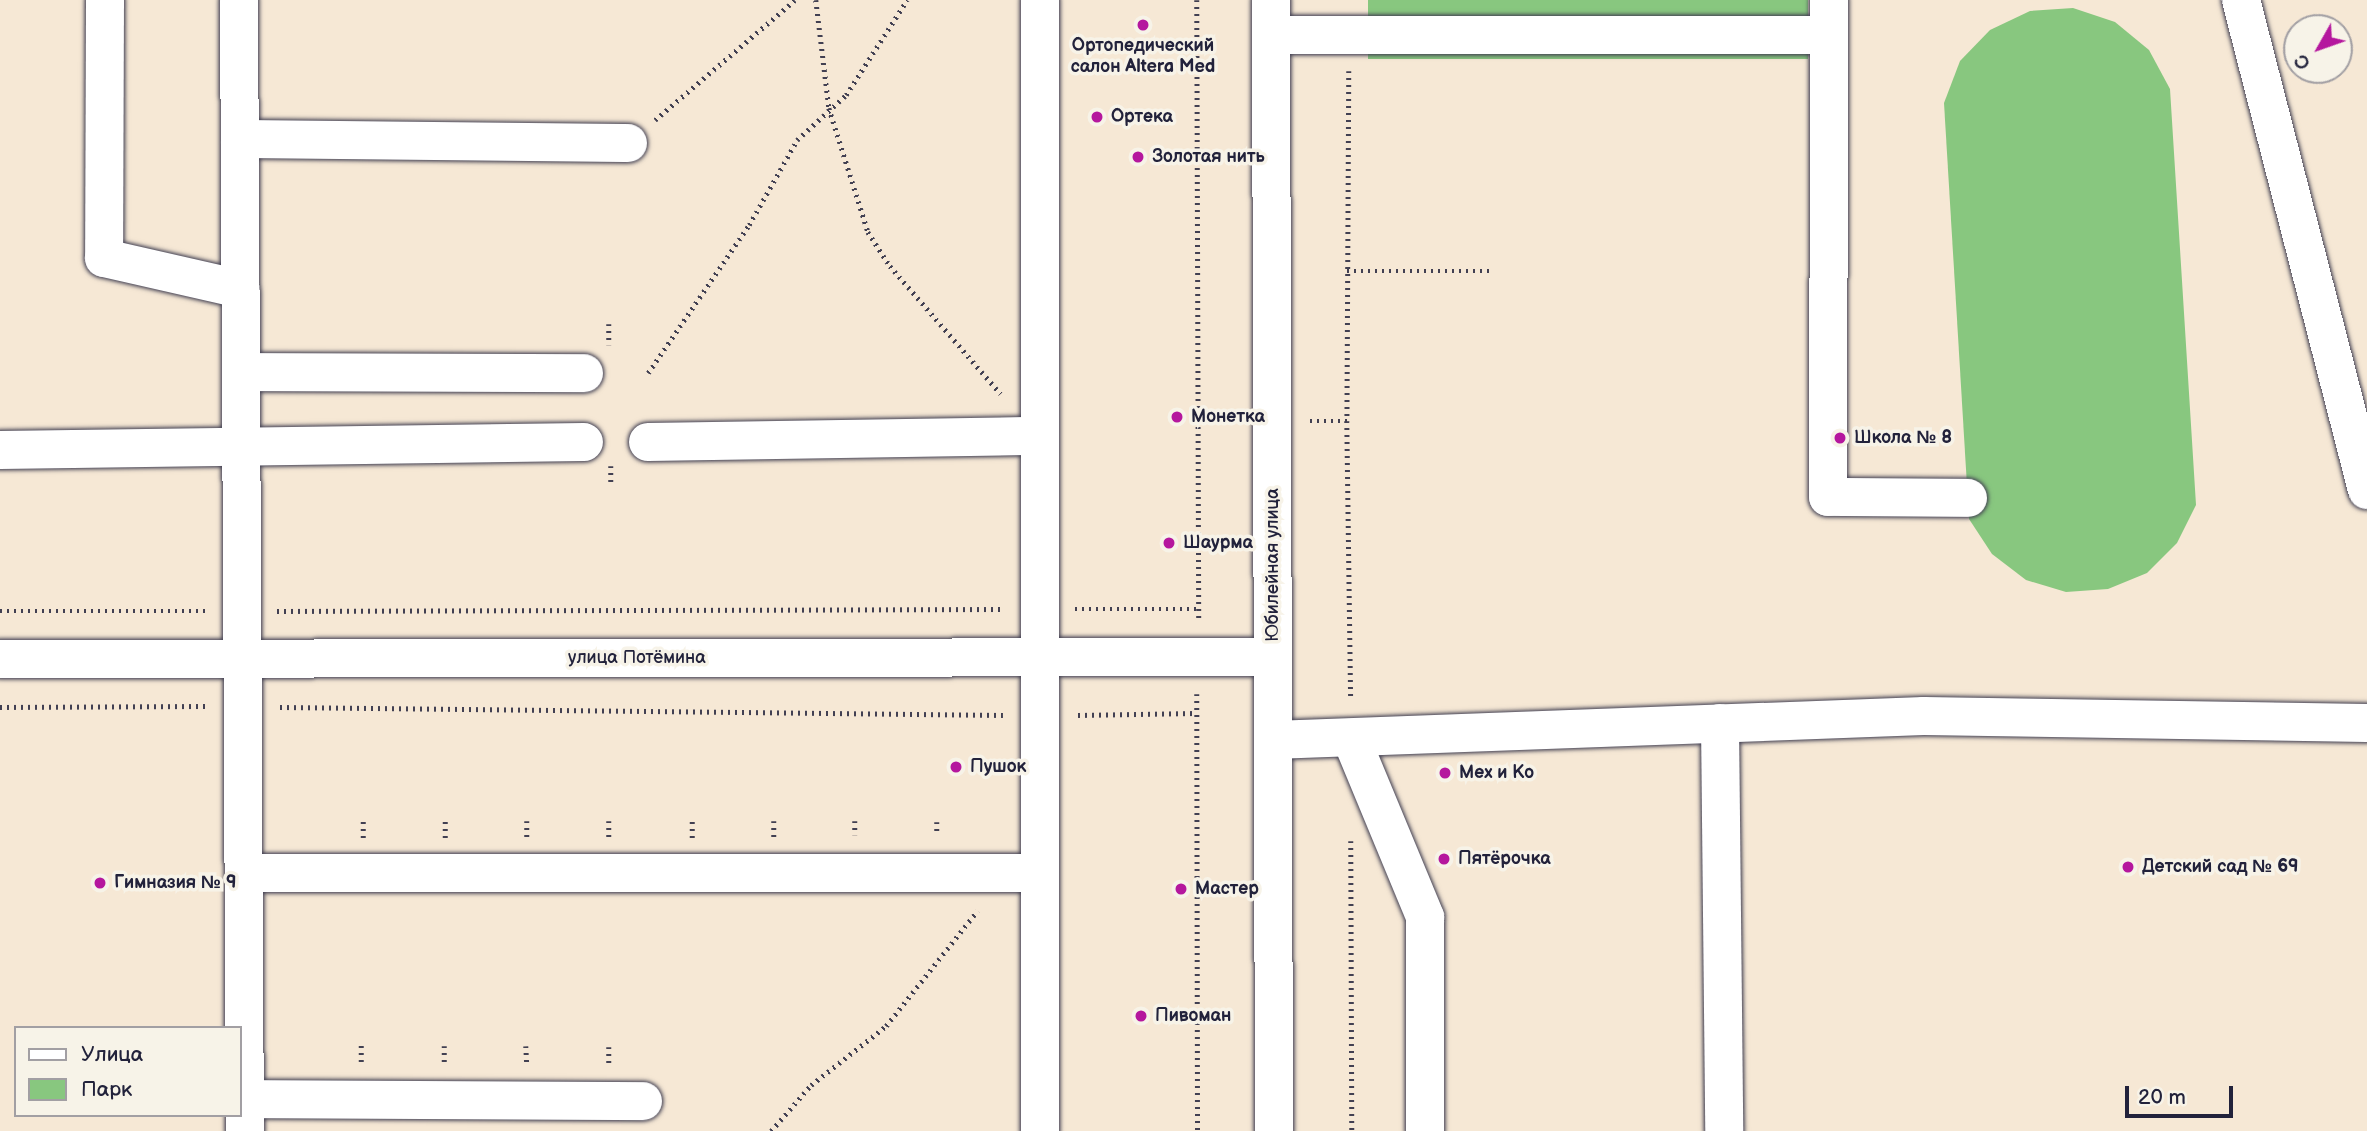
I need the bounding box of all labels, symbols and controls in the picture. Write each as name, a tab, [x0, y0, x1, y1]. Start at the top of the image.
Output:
north arrow	[2283, 14, 2353, 84]
marker: Ортопедический салон Altera Med	[1135, 17, 1151, 33]
place label: Ортопедический салон Altera Med	[1071, 36, 1215, 78]
text: С	[2290, 49, 2316, 74]
place label: Ортека	[1111, 106, 1173, 128]
marker: Ортека	[1089, 109, 1105, 125]
place label: Золотая нить	[1152, 146, 1265, 168]
marker: Золотая нить	[1130, 149, 1146, 165]
place label: Монетка	[1191, 406, 1265, 428]
marker: Монетка	[1169, 409, 1185, 425]
place label: Школа № 8	[1854, 427, 1952, 449]
marker: Школа № 8	[1832, 430, 1848, 446]
street label: Юбилейная улица	[1262, 488, 1284, 642]
place label: Шаурма	[1183, 532, 1253, 554]
marker: Шаурма	[1161, 535, 1177, 551]
street label: улица Потёмина	[568, 647, 706, 669]
place label: Пушок	[970, 756, 1026, 778]
marker: Пушок	[948, 759, 964, 775]
place label: Мех и Ко	[1459, 762, 1534, 784]
marker: Мех и Ко	[1437, 765, 1453, 781]
place label: Пятёрочка	[1458, 848, 1551, 870]
marker: Пятёрочка	[1436, 851, 1452, 867]
place label: Детский сад № 69	[2142, 856, 2299, 878]
marker: Детский сад № 69	[2120, 859, 2136, 875]
place label: Гимназия № 9	[114, 872, 237, 894]
marker: Гимназия № 9	[92, 875, 108, 891]
place label: Мастер	[1195, 878, 1259, 900]
marker: Мастер	[1173, 881, 1189, 897]
place label: Пивоман	[1155, 1005, 1231, 1027]
marker: Пивоман	[1133, 1008, 1149, 1024]
legend	[14, 1026, 242, 1117]
text: Улица	[81, 1042, 143, 1067]
scale bar	[2129, 1072, 2238, 1116]
text: Парк	[81, 1077, 132, 1102]
text: 20 m	[2138, 1085, 2186, 1110]

